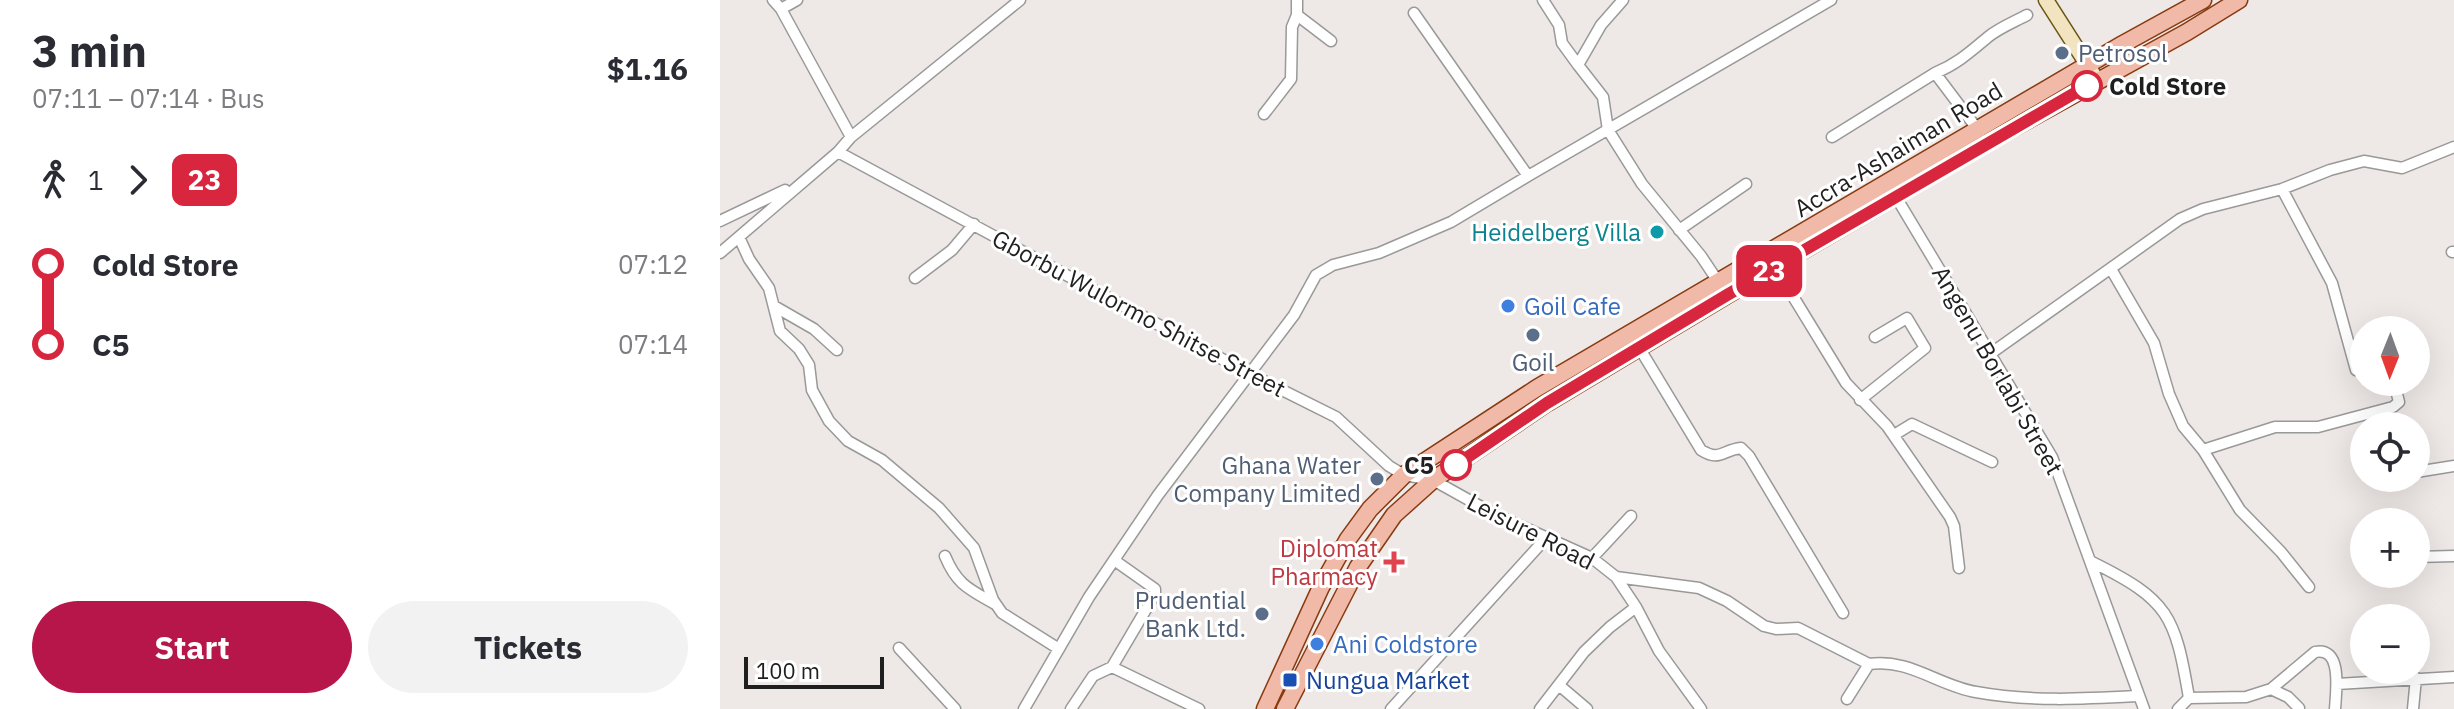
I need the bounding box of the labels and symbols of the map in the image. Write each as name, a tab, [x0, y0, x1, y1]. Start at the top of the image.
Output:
place label: Petrosol	[2078, 37, 2167, 69]
marker: Petrosol	[2053, 44, 2071, 62]
place label: Cold Store	[2109, 70, 2226, 102]
marker: Cold Store	[2072, 71, 2102, 101]
street label: Accra-Ashaiman Road	[1788, 74, 2008, 224]
place label: Heidelberg Villa	[1471, 216, 1641, 248]
street label: Gborbu Wulormo Shitse Street	[987, 222, 1291, 404]
marker: Heidelberg Villa	[1648, 223, 1666, 241]
line badge: 23	[1733, 245, 1805, 297]
street label: Angenu Borlabi Street	[1925, 260, 2071, 480]
place label: Goil Cafe	[1524, 290, 1621, 322]
marker: Goil Cafe	[1499, 297, 1517, 315]
north arrow	[2350, 316, 2430, 396]
marker: Goil	[1524, 326, 1542, 344]
place label: Goil	[1512, 346, 1554, 378]
place label: Ghana Water Company Limited	[1173, 449, 1361, 509]
place label: C5	[1404, 449, 1434, 481]
marker: C5	[1441, 450, 1471, 480]
marker: Ghana Water Company Limited	[1368, 470, 1386, 488]
street label: Leisure Road	[1462, 485, 1600, 577]
place label: Diplomat Pharmacy	[1270, 532, 1378, 592]
marker: Diplomat Pharmacy	[1385, 553, 1403, 571]
place label: Prudential Bank Ltd.	[1135, 584, 1246, 644]
marker: Prudential Bank Ltd.	[1253, 605, 1271, 623]
place label: Ani Coldstore	[1333, 628, 1478, 660]
marker: Ani Coldstore	[1308, 635, 1326, 653]
scale bar	[744, 653, 884, 689]
place label: Nungua Market	[1306, 664, 1470, 696]
marker: Nungua Market	[1281, 671, 1299, 689]

